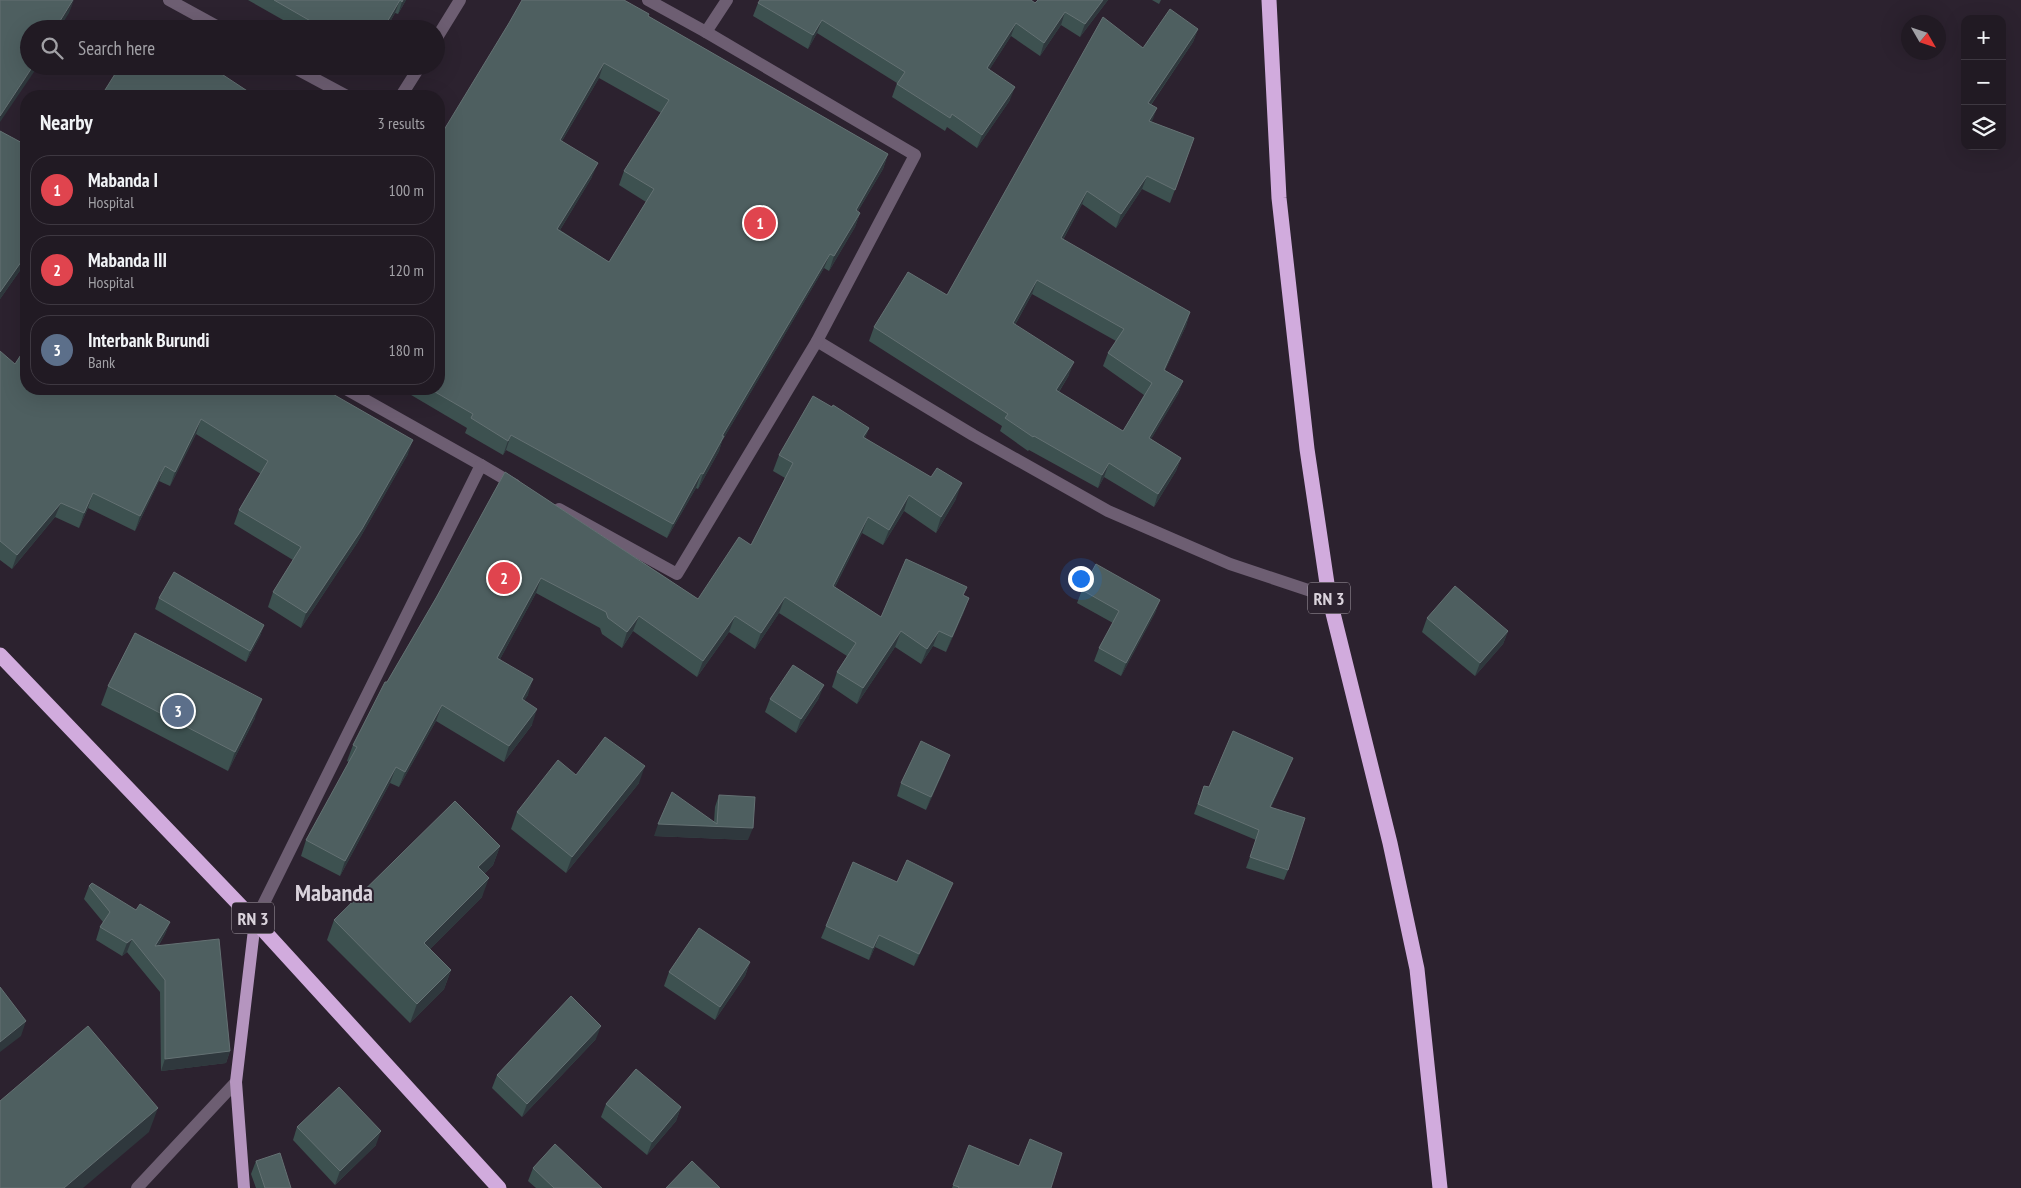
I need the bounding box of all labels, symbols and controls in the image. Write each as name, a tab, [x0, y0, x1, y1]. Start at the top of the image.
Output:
north arrow	[1901, 15, 1946, 60]
map controls	[1961, 15, 2006, 150]
button: +	[1961, 15, 2006, 60]
search box	[20, 20, 445, 75]
icon: search	[38, 34, 66, 62]
text: Search here	[78, 36, 155, 60]
button: −	[1961, 60, 2006, 105]
button: layers	[1961, 105, 2006, 150]
text: Nearby	[40, 109, 93, 136]
text: 3 results	[378, 113, 425, 133]
text: Mabanda I	[88, 168, 158, 192]
text: 1	[53, 180, 61, 200]
text: 100 m	[389, 180, 424, 200]
text: Hospital	[88, 192, 134, 212]
pin: 1	[744, 204, 776, 242]
text: Mabanda III	[88, 248, 167, 272]
text: 2	[53, 260, 61, 280]
text: 120 m	[389, 260, 424, 280]
text: Hospital	[88, 272, 134, 292]
text: Interbank Burundi	[88, 328, 209, 352]
text: 3	[53, 340, 61, 360]
text: 180 m	[389, 340, 424, 360]
text: Bank	[88, 352, 115, 372]
pin: 2	[488, 559, 520, 597]
your location	[1068, 566, 1094, 592]
road number: RN 3	[1308, 582, 1350, 614]
pin: 3	[162, 692, 194, 730]
district label: Mabanda	[295, 877, 373, 908]
road number: RN 3	[232, 902, 274, 934]

